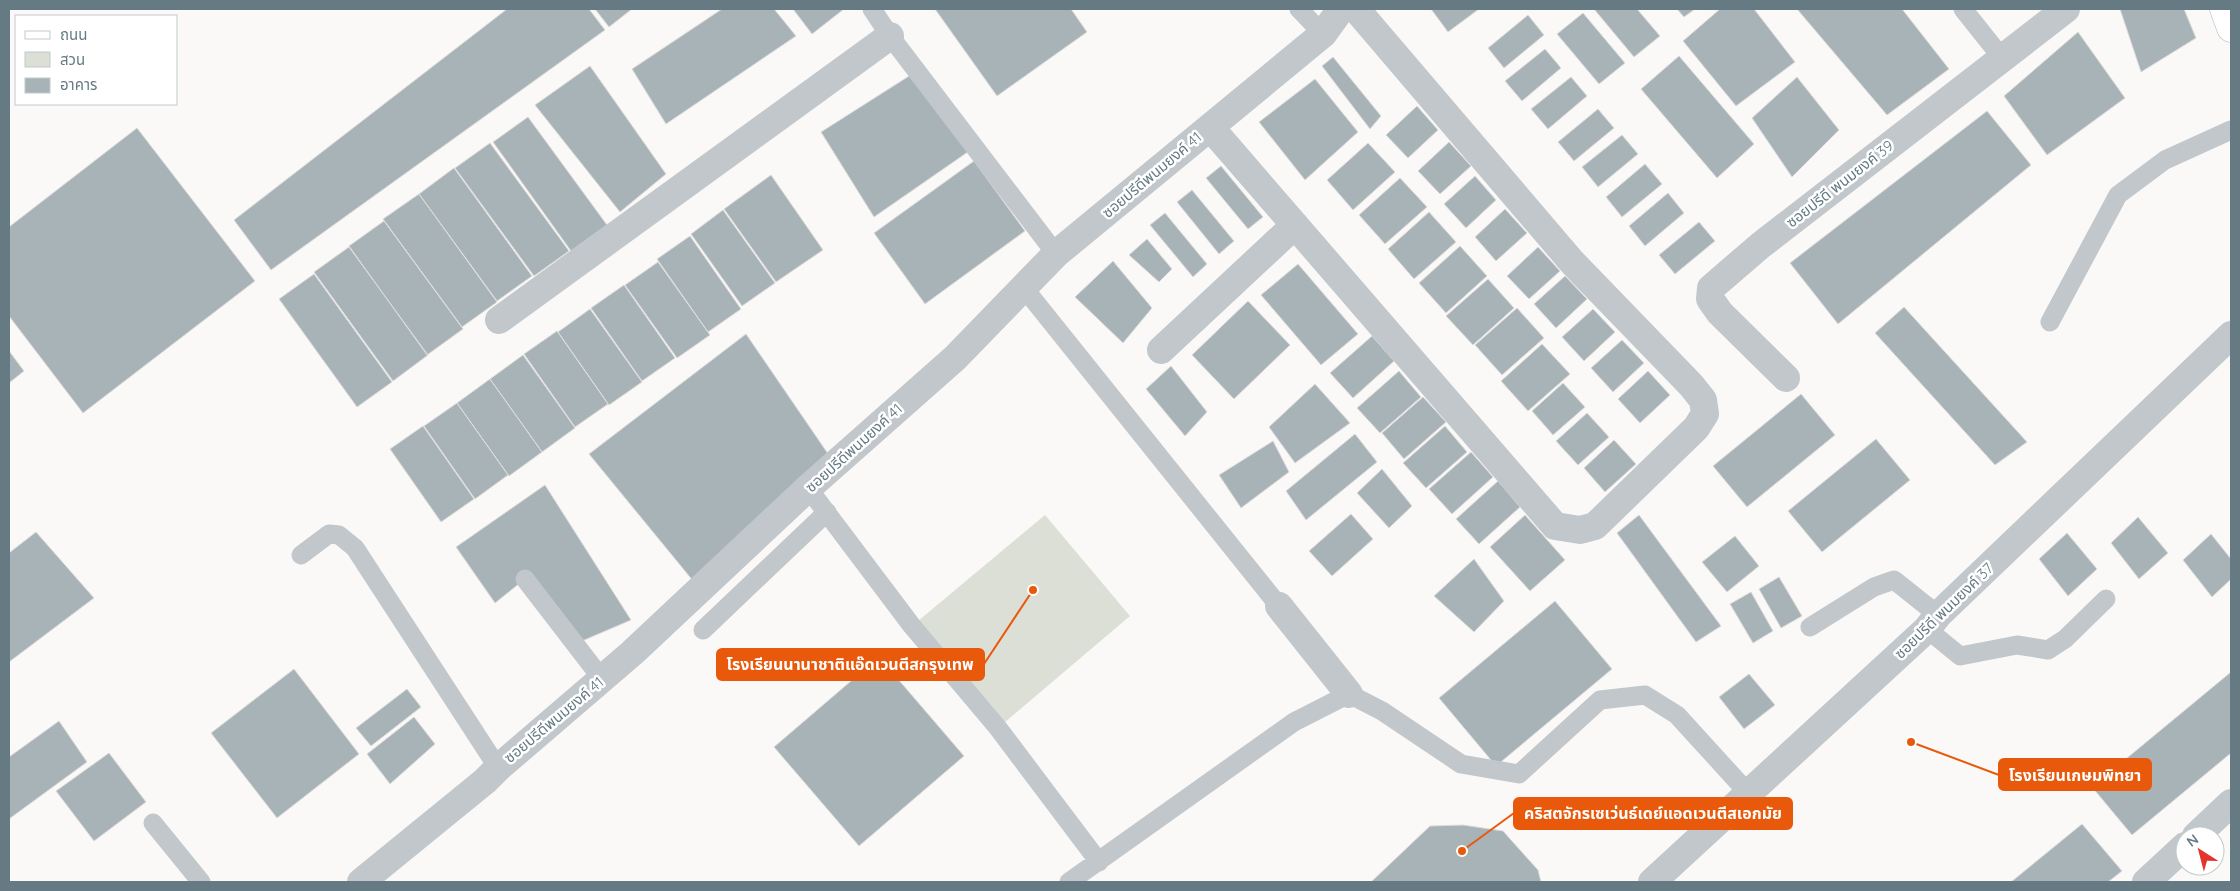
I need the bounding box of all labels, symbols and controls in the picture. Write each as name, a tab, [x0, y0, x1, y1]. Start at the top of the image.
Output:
legend	[15, 15, 178, 105]
text: ถนน	[60, 25, 87, 44]
text: สวน	[60, 50, 85, 69]
text: อาคาร	[60, 75, 97, 94]
street label: ซอยปรีดีพนมยงค์ 41	[1098, 128, 1205, 222]
street label: ซอยปรีดี พนมยงค์ 39	[1782, 136, 1897, 231]
street label: ซอยปรีดีพนมยงค์ 41	[801, 399, 906, 496]
street label: ซอยปรีดี พนมยงค์ 37	[1890, 558, 1997, 663]
callout: โรงเรียนนานาชาติแอ๊ดเวนตีสกรุงเทพ	[717, 649, 984, 680]
text: โรงเรียนนานาชาติแอ๊ดเวนตีสกรุงเทพ	[726, 654, 974, 674]
street label: ซอยปรีดีพนมยงค์ 41	[500, 673, 607, 767]
callout: โรงเรียนเกษมพิทยา	[1999, 759, 2151, 790]
text: โรงเรียนเกษมพิทยา	[2009, 765, 2141, 785]
callout: คริสตจักรเซเว่นธ์เดย์แอดเวนตีสเอกมัย	[1514, 798, 1792, 829]
text: คริสตจักรเซเว่นธ์เดย์แอดเวนตีสเอกมัย	[1524, 803, 1782, 823]
north arrow	[2175, 826, 2225, 876]
text: N	[2183, 830, 2202, 851]

